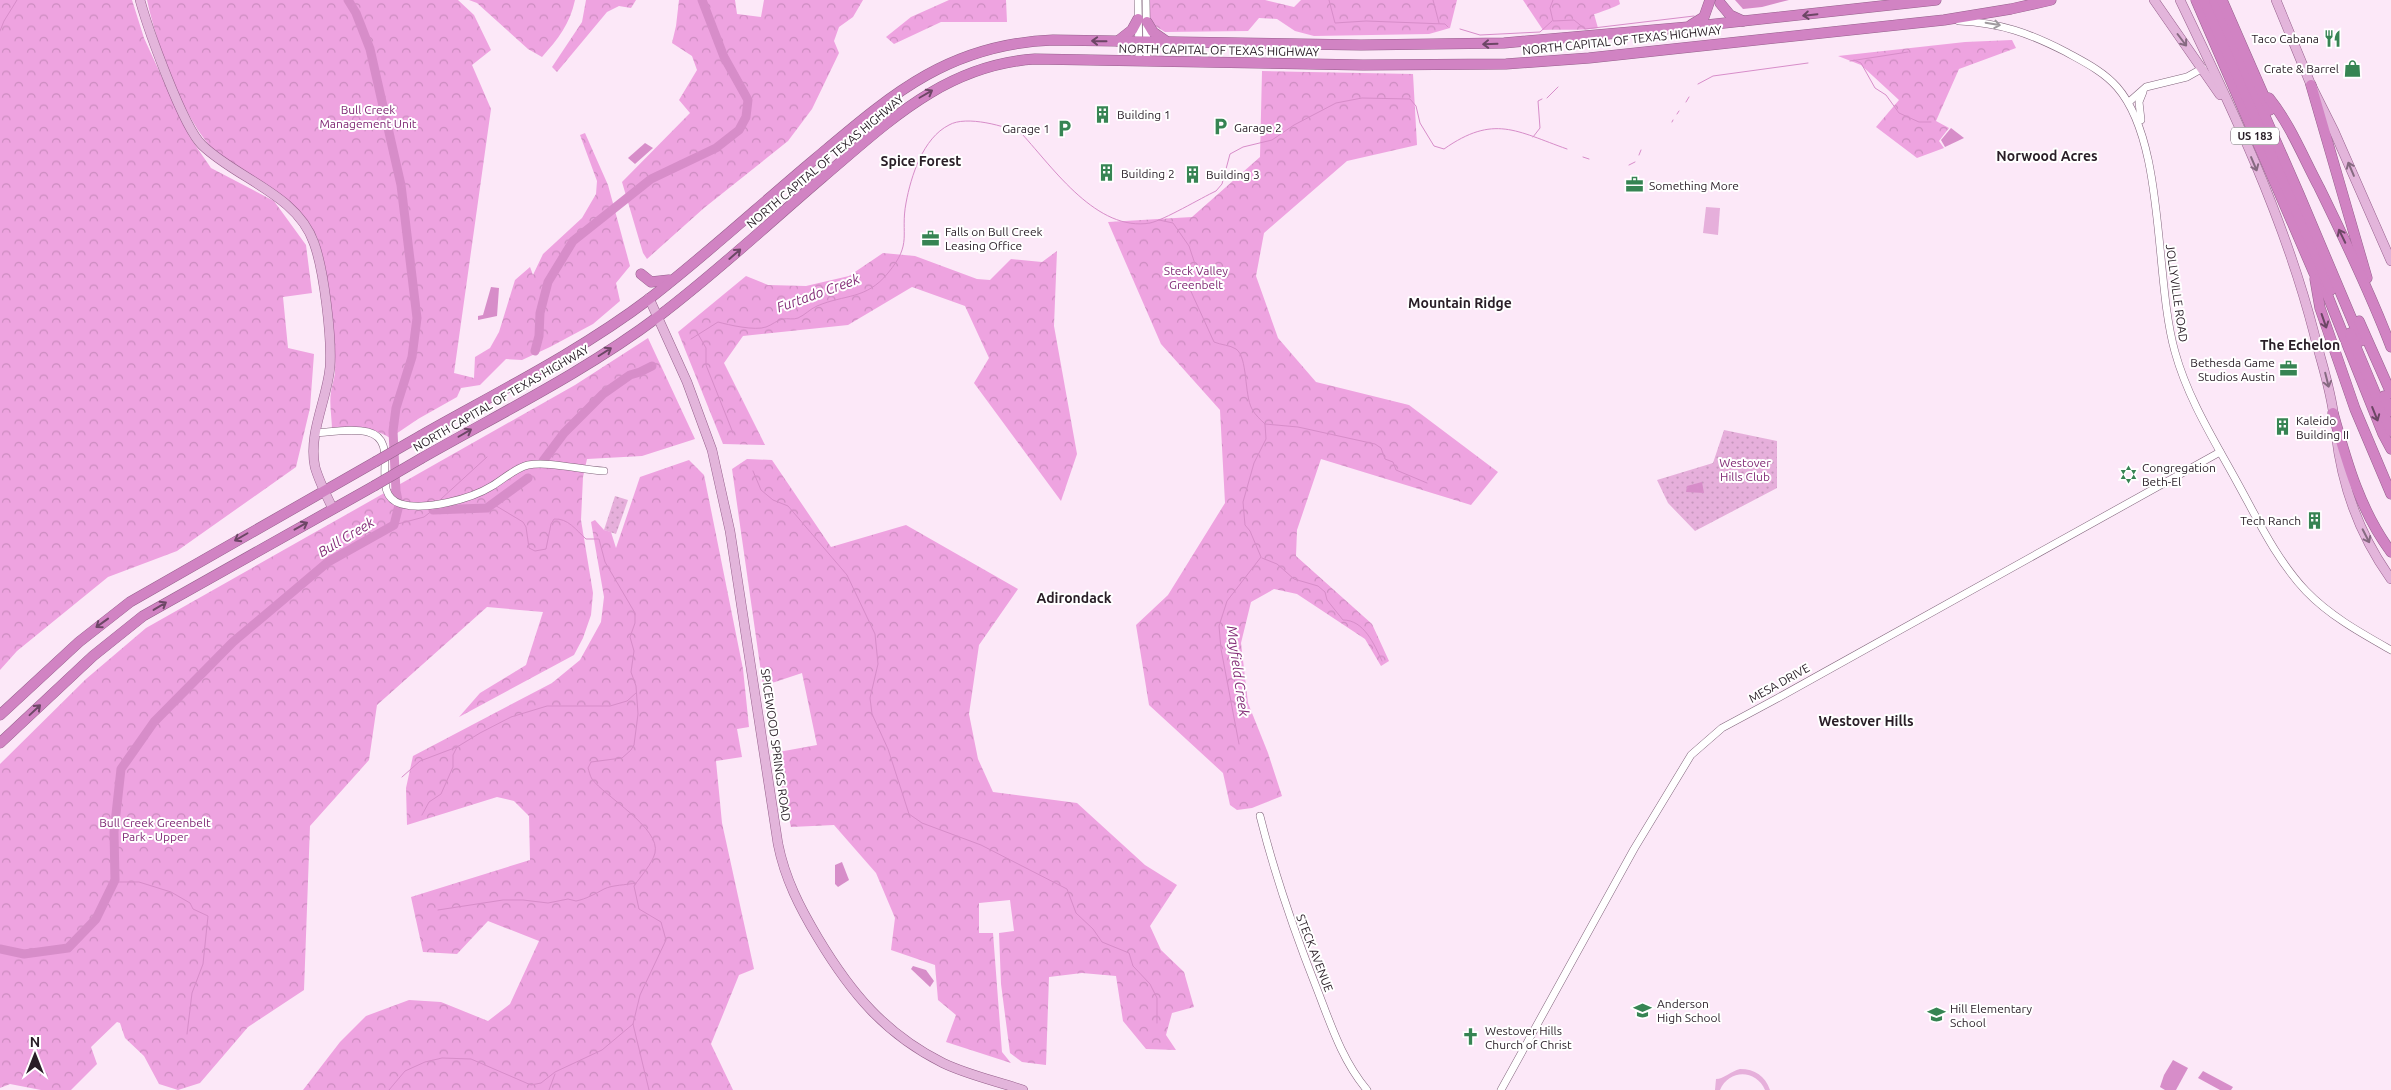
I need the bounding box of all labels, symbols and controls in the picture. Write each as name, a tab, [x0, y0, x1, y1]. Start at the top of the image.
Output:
one-way arrow	[1802, 10, 1818, 20]
one-way arrow	[1984, 20, 2000, 30]
street label: NORTH CAPITAL OF TEXAS HIGHWAY	[1522, 23, 1723, 57]
restaurant icon: Taco Cabana	[2323, 28, 2343, 48]
place label: Taco Cabana	[2252, 32, 2319, 45]
one-way arrow	[2176, 33, 2187, 46]
one-way arrow	[1091, 36, 1107, 46]
one-way arrow	[1482, 39, 1498, 48]
street label: NORTH CAPITAL OF TEXAS HIGHWAY	[1119, 42, 1319, 58]
shop icon: Crate & Barrel	[2343, 58, 2363, 78]
place label: Crate & Barrel	[2264, 62, 2339, 75]
one-way arrow	[919, 89, 934, 99]
street label: NORTH CAPITAL OF TEXAS HIGHWAY	[744, 91, 906, 230]
park label: Bull Creek Management Unit	[319, 103, 417, 130]
building icon: Building 1	[1093, 104, 1113, 124]
place label: Building 1	[1117, 108, 1171, 121]
parking icon: Garage 2	[1210, 117, 1230, 137]
parking icon: Garage 1	[1054, 118, 1074, 138]
place label: Garage 2	[1234, 121, 1282, 134]
place label: Garage 1	[1002, 122, 1050, 135]
road number: US 183	[2231, 128, 2279, 144]
district label: Norwood Acres	[1996, 148, 2098, 164]
district label: Spice Forest	[881, 153, 961, 169]
one-way arrow	[2249, 156, 2259, 171]
one-way arrow	[2345, 162, 2355, 177]
building icon: Building 2	[1097, 163, 1117, 183]
building icon: Building 3	[1182, 164, 1202, 184]
place label: Building 2	[1121, 167, 1175, 180]
place label: Building 3	[1206, 168, 1260, 181]
office icon: Something More	[1625, 175, 1645, 195]
place label: Something More	[1649, 179, 1739, 192]
place label: Falls on Bull Creek Leasing Office	[945, 225, 1043, 252]
office icon: Falls on Bull Creek Leasing Office	[921, 228, 941, 248]
one-way arrow	[2337, 229, 2347, 244]
street label: JOLLYVILLE ROAD	[2164, 243, 2190, 343]
one-way arrow	[728, 248, 741, 260]
park label: Steck Valley Greenbelt	[1164, 264, 1228, 291]
water label: Furtado Creek	[774, 270, 862, 315]
district label: Mountain Ridge	[1408, 295, 1512, 311]
one-way arrow	[2320, 312, 2329, 328]
district label: The Echelon	[2260, 337, 2340, 353]
street label: NORTH CAPITAL OF TEXAS HIGHWAY	[411, 342, 591, 454]
one-way arrow	[598, 347, 612, 357]
place label: Bethesda Game Studios Austin	[2190, 356, 2275, 383]
office icon: Bethesda Game Studios Austin	[2279, 359, 2299, 379]
one-way arrow	[2322, 371, 2332, 387]
one-way arrow	[2371, 406, 2380, 421]
place label: Kaleido Building II	[2296, 414, 2349, 441]
building icon: Kaleido Building II	[2272, 417, 2292, 437]
one-way arrow	[457, 428, 471, 438]
park label: Westover Hills Club	[1719, 456, 1771, 483]
place label: Congregation Beth-El	[2142, 461, 2216, 488]
synagogue icon: Congregation Beth-El	[2118, 464, 2138, 484]
building icon: Tech Ranch	[2305, 510, 2325, 530]
water label: Bull Creek	[315, 514, 378, 560]
place label: Tech Ranch	[2240, 514, 2301, 527]
one-way arrow	[294, 521, 308, 531]
one-way arrow	[2361, 529, 2371, 544]
one-way arrow	[234, 533, 248, 543]
district label: Adirondack	[1037, 590, 1112, 606]
one-way arrow	[152, 601, 166, 611]
one-way arrow	[96, 617, 110, 628]
water label: Mayfield Creek	[1224, 625, 1252, 718]
street label: MESA DRIVE	[1746, 661, 1812, 705]
street label: SPICEWOOD SPRINGS ROAD	[759, 668, 793, 822]
one-way arrow	[29, 704, 42, 716]
district label: Westover Hills	[1818, 713, 1914, 729]
park label: Bull Creek Greenbelt Park - Upper	[99, 816, 211, 843]
street label: STECK AVENUE	[1294, 912, 1336, 994]
place label: Anderson High School	[1657, 997, 1721, 1024]
school or university icon: Anderson High School	[1633, 1000, 1653, 1020]
place label: Hill Elementary School	[1950, 1002, 2032, 1029]
school or university icon: Hill Elementary School	[1926, 1005, 1946, 1025]
place label: Westover Hills Church of Christ	[1485, 1024, 1572, 1051]
church icon: Westover Hills Church of Christ	[1461, 1027, 1481, 1047]
north arrow	[10, 1030, 60, 1080]
text: N	[30, 1034, 40, 1050]

